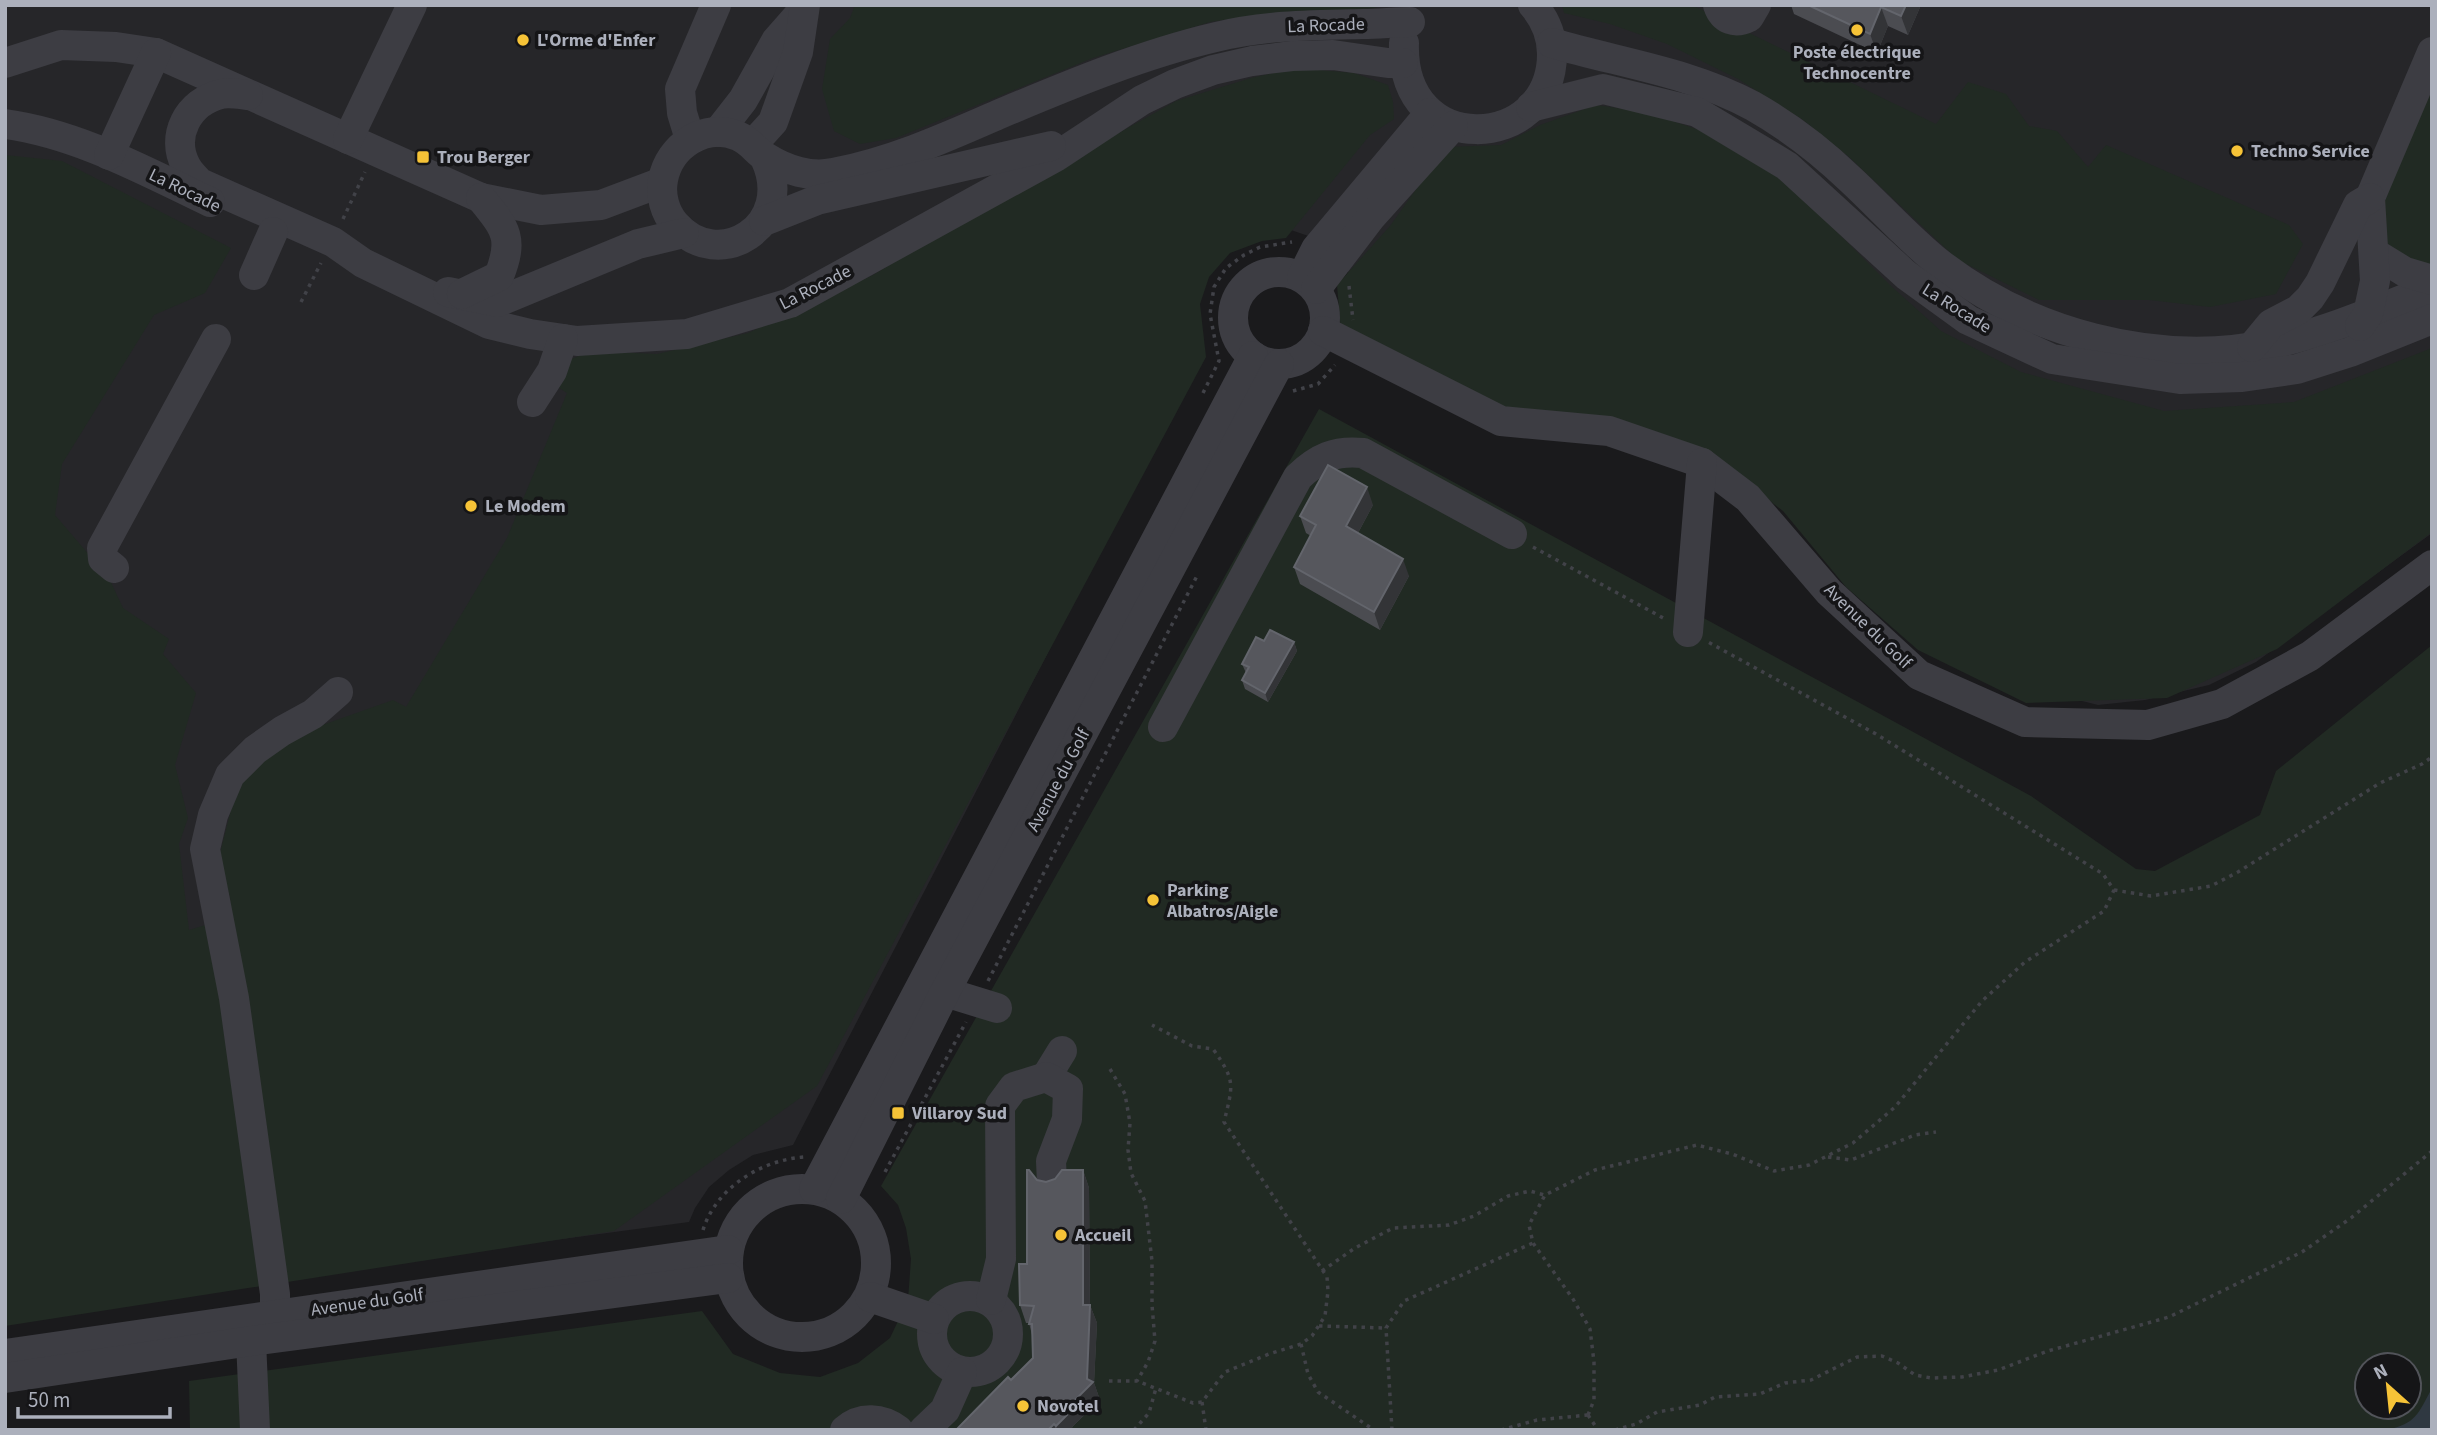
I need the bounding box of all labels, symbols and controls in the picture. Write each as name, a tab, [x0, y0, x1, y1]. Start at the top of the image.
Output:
street label: La Rocade	[1287, 12, 1365, 39]
marker: Poste électrique Technocentre	[1849, 22, 1865, 38]
place label: L'Orme d'Enfer	[537, 28, 656, 53]
marker: L'Orme d'Enfer	[515, 32, 531, 48]
place label: Poste électrique Technocentre	[1793, 40, 1921, 86]
place label: Techno Service	[2251, 139, 2370, 164]
marker: Techno Service	[2229, 143, 2245, 159]
place label: Trou Berger	[437, 145, 531, 170]
marker: Trou Berger	[415, 149, 431, 165]
street label: La Rocade	[145, 162, 225, 219]
street label: La Rocade	[775, 259, 855, 316]
street label: La Rocade	[1917, 277, 1996, 340]
place label: Le Modem	[485, 494, 566, 519]
marker: Le Modem	[463, 498, 479, 514]
street label: Avenue du Golf	[1818, 578, 1918, 675]
street label: Avenue du Golf	[1021, 724, 1096, 836]
place label: Parking Albatros/Aigle	[1166, 878, 1278, 924]
marker: Parking Albatros/Aigle	[1145, 892, 1161, 908]
place label: Villaroy Sud	[911, 1101, 1007, 1126]
marker: Villaroy Sud	[890, 1105, 906, 1121]
place label: Accueil	[1074, 1223, 1131, 1248]
marker: Accueil	[1053, 1227, 1069, 1243]
street label: Avenue du Golf	[309, 1282, 426, 1323]
north arrow	[2353, 1351, 2423, 1421]
text: N	[2369, 1357, 2393, 1387]
scale bar	[18, 1376, 170, 1420]
text: 50 m	[28, 1385, 70, 1415]
place label: Novotel	[1037, 1394, 1099, 1419]
marker: Novotel	[1015, 1398, 1031, 1414]

